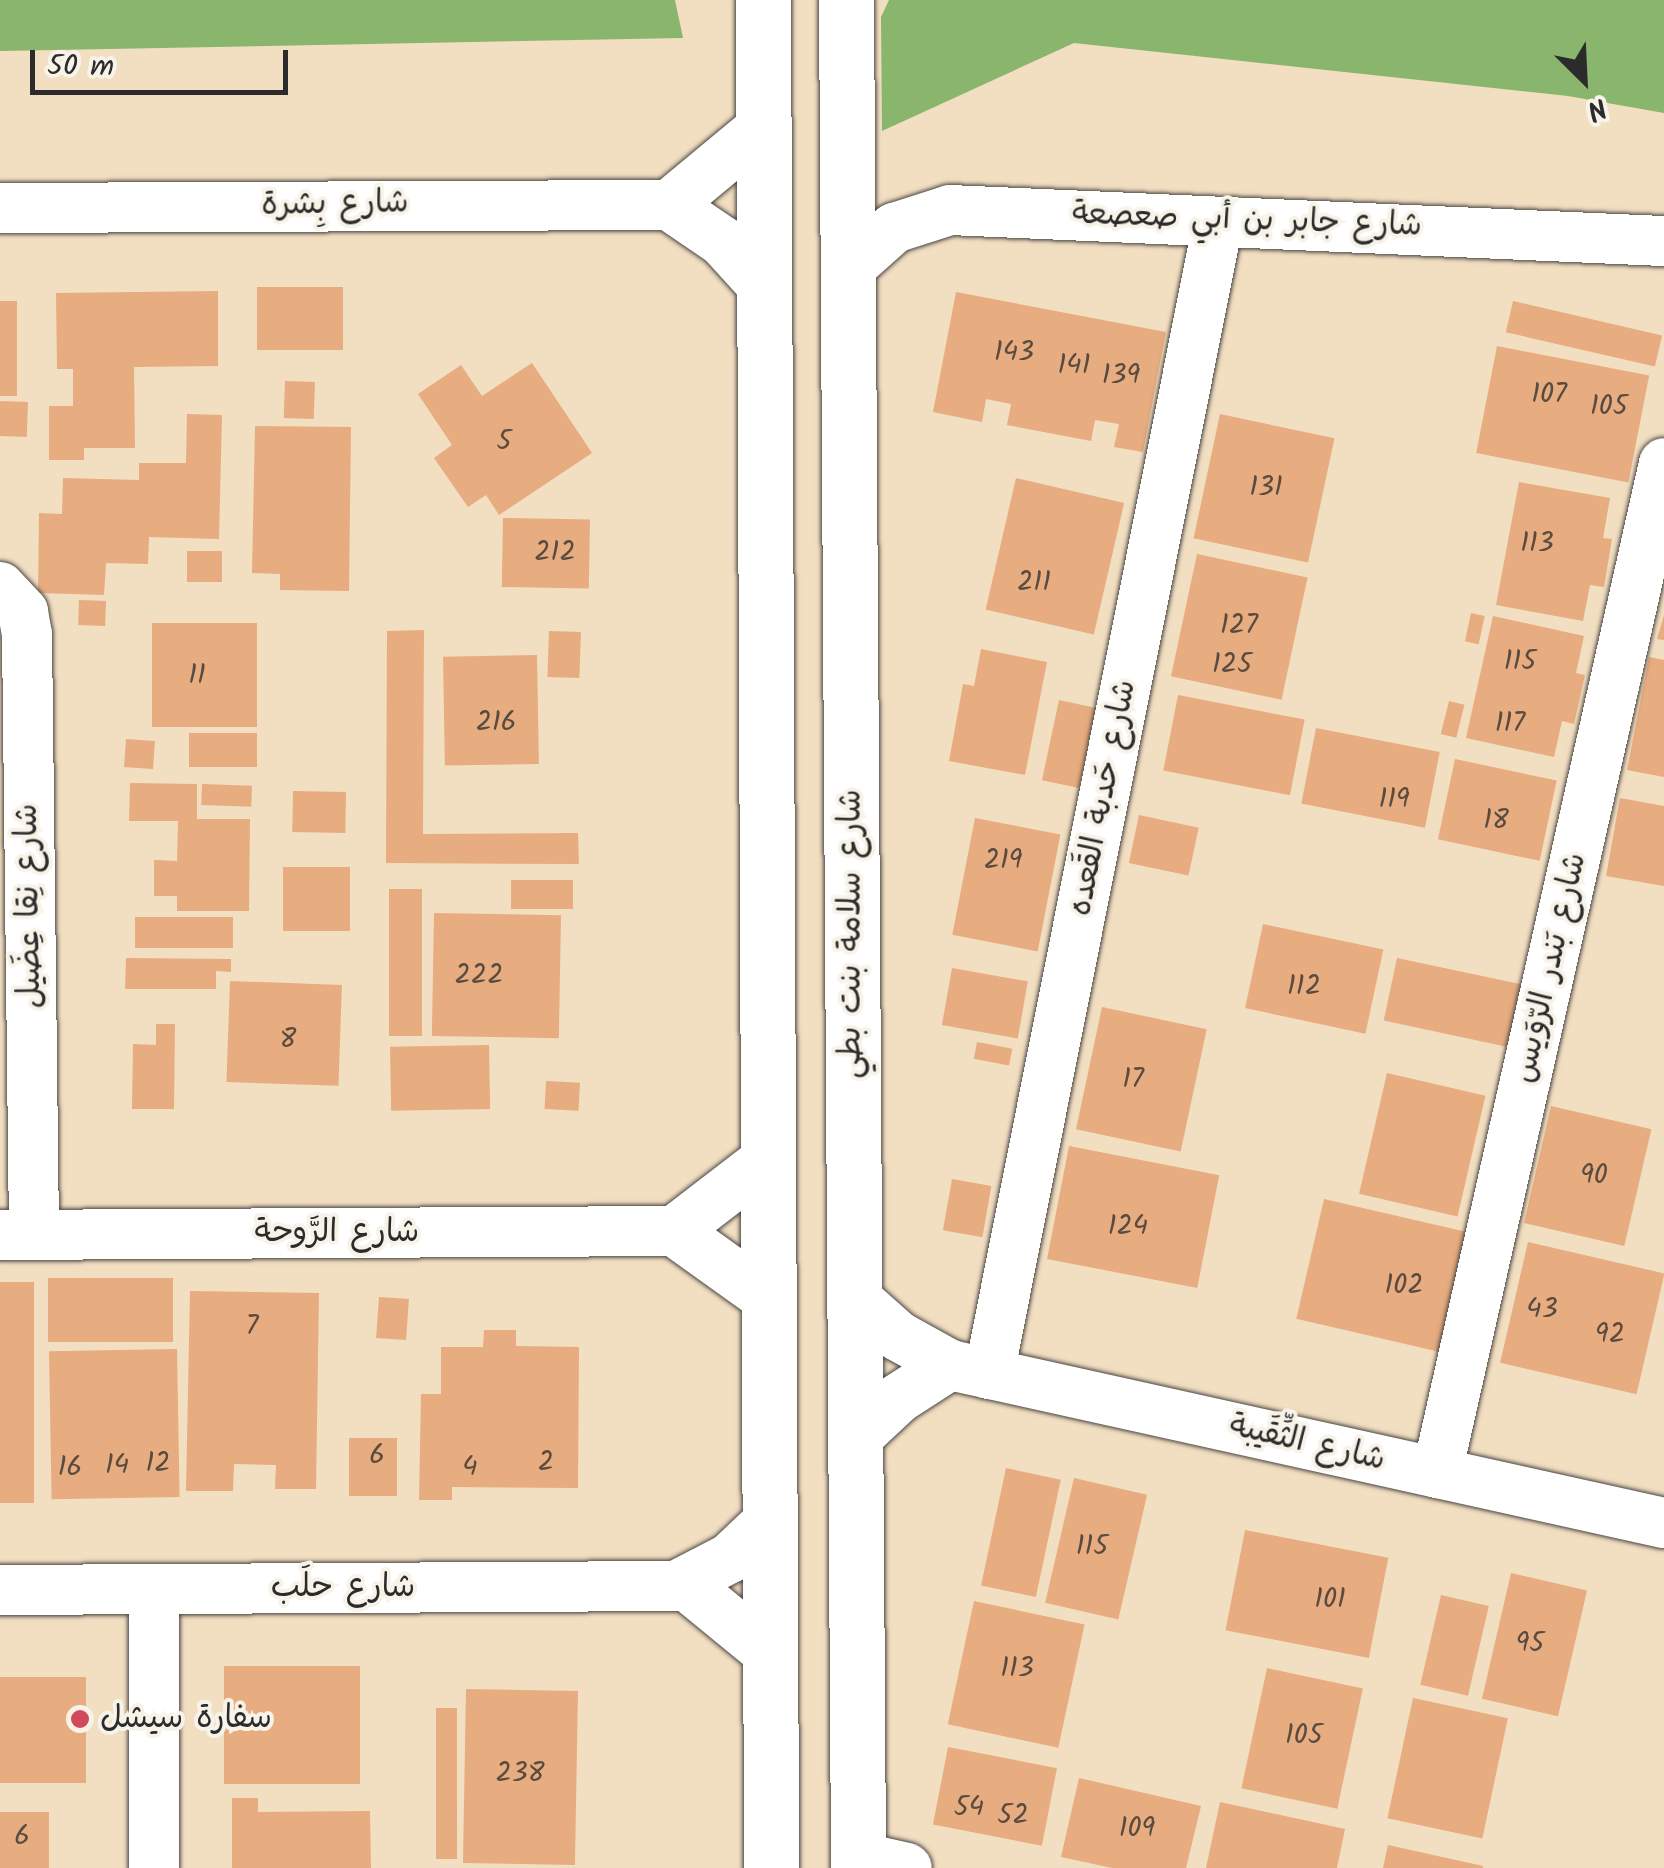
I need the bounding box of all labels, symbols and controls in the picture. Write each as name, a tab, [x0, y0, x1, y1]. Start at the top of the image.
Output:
scale bar	[35, 30, 292, 92]
north arrow	[1534, 30, 1634, 130]
text: 50 m	[47, 43, 114, 91]
text: N	[1579, 84, 1614, 132]
street label: شارع بِشرة	[261, 185, 409, 225]
street label: شارع جابر بن أبي صعصعة	[1071, 196, 1423, 246]
house number: 143	[994, 336, 1034, 370]
house number: 141	[1057, 349, 1091, 383]
house number: 139	[1102, 359, 1140, 393]
house number: 107	[1531, 378, 1567, 412]
house number: 105	[1590, 390, 1628, 424]
house number: 5	[496, 425, 512, 459]
house number: 131	[1249, 471, 1283, 505]
house number: 113	[1520, 527, 1554, 561]
house number: 212	[534, 536, 576, 570]
house number: 211	[1017, 566, 1051, 600]
house number: 127	[1220, 609, 1258, 643]
house number: 115	[1504, 645, 1536, 679]
house number: 125	[1212, 648, 1252, 682]
house number: 11	[188, 659, 206, 693]
street label: شارع حَدبة القَعده	[1062, 677, 1146, 919]
house number: 216	[476, 706, 516, 740]
house number: 117	[1495, 707, 1525, 741]
house number: 119	[1378, 783, 1410, 817]
street label: شارع سلامة بنت بطي	[833, 789, 871, 1079]
street label: شارع نِقا عِضَيل	[9, 803, 51, 1009]
house number: 18	[1483, 804, 1509, 838]
house number: 219	[984, 844, 1022, 878]
street label: شارع بَندر الرّوَيس	[1506, 849, 1596, 1087]
house number: 222	[455, 959, 503, 993]
house number: 112	[1287, 970, 1321, 1004]
house number: 8	[280, 1023, 296, 1057]
house number: 17	[1122, 1063, 1144, 1097]
house number: 90	[1580, 1159, 1608, 1193]
house number: 124	[1108, 1210, 1148, 1244]
street label: شارع الرَّوحة	[255, 1214, 419, 1252]
house number: 102	[1384, 1269, 1424, 1303]
house number: 43	[1526, 1293, 1558, 1327]
house number: 7	[246, 1310, 258, 1344]
house number: 92	[1595, 1318, 1625, 1352]
street label: شارع الثِّقَيبة	[1225, 1407, 1389, 1481]
house number: 6	[369, 1439, 385, 1473]
house number: 2	[538, 1446, 554, 1480]
house number: 12	[145, 1447, 171, 1481]
house number: 14	[105, 1449, 129, 1483]
house number: 16	[58, 1451, 82, 1485]
house number: 4	[462, 1451, 478, 1485]
house number: 115	[1076, 1530, 1108, 1564]
street label: شارع حلَب	[271, 1569, 415, 1607]
house number: 101	[1314, 1583, 1346, 1617]
house number: 95	[1516, 1627, 1544, 1661]
house number: 113	[1000, 1652, 1034, 1686]
place label: سفارة سيشل	[100, 1700, 272, 1738]
marker: سفارة سيشل	[69, 1708, 91, 1730]
house number: 105	[1285, 1719, 1323, 1753]
house number: 238	[495, 1757, 545, 1791]
house number: 54	[954, 1791, 984, 1825]
house number: 52	[997, 1799, 1029, 1833]
house number: 109	[1119, 1812, 1155, 1846]
house number: 6	[14, 1820, 30, 1854]

